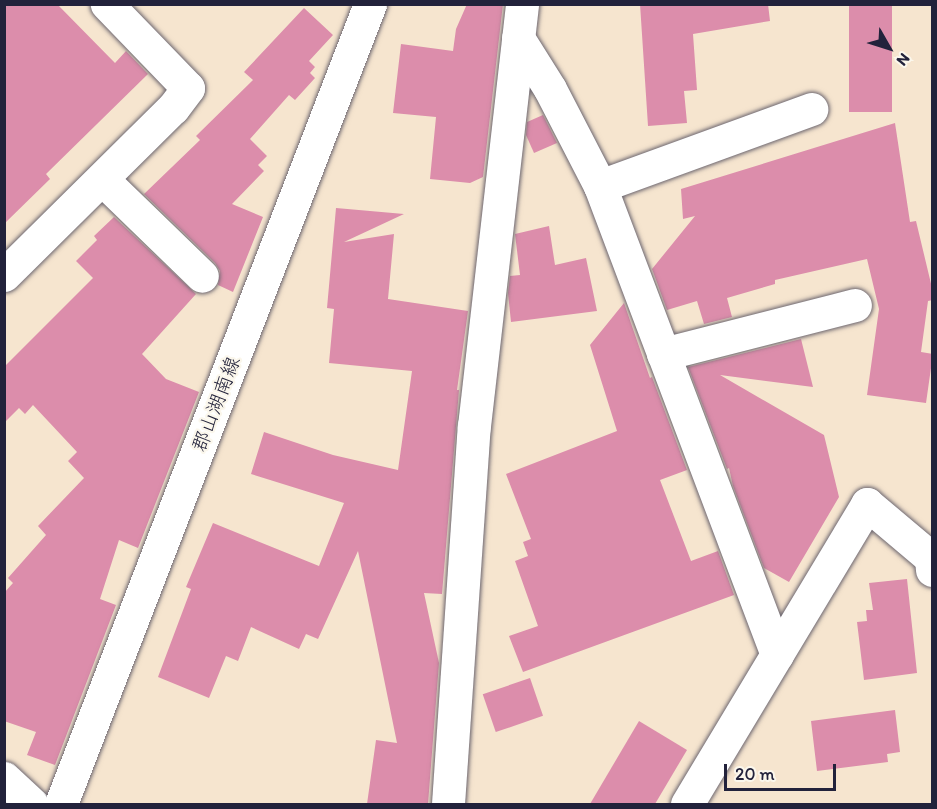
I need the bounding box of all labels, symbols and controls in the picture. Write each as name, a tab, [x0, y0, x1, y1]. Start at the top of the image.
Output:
north arrow	[859, 18, 919, 78]
text: N	[893, 49, 914, 70]
street label: 郡山湖南線	[187, 353, 245, 455]
scale bar	[727, 752, 840, 790]
text: 20 m	[735, 763, 775, 785]

